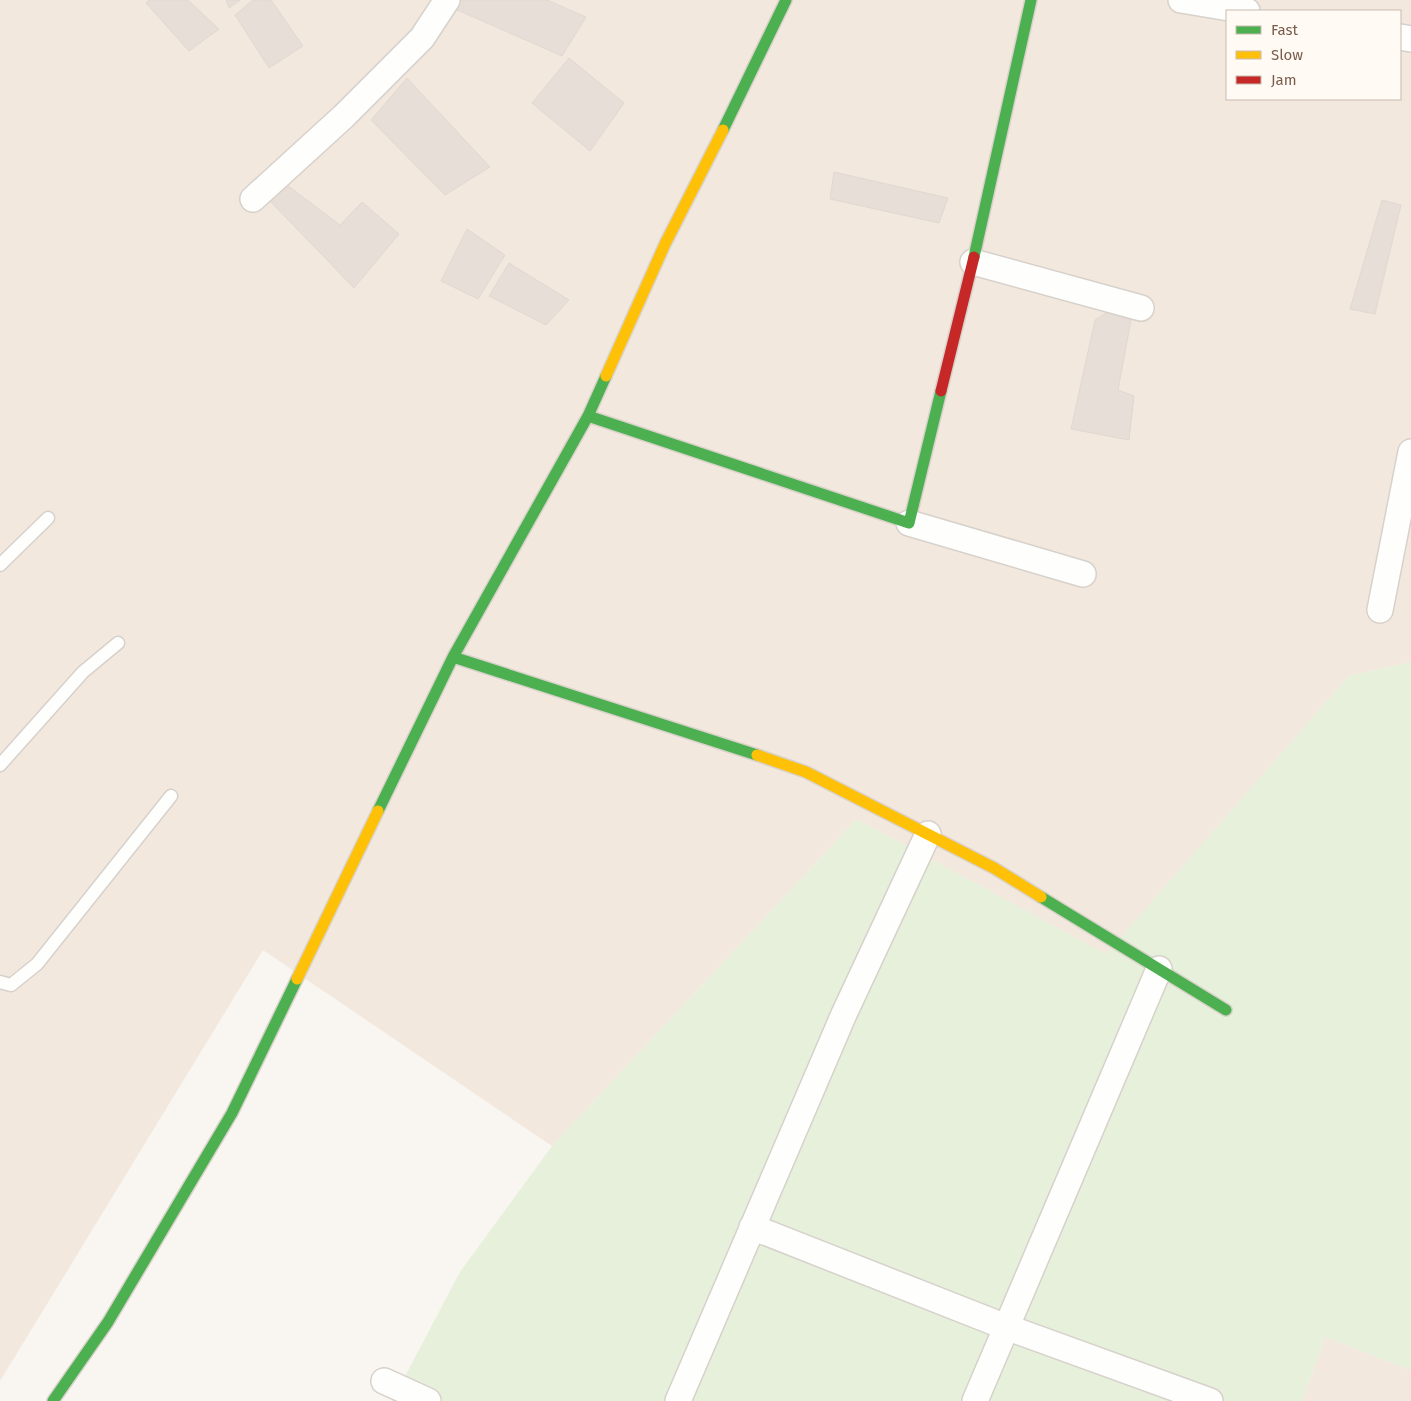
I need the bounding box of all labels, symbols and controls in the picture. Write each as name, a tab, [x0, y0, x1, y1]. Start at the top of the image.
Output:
legend	[1226, 10, 1401, 100]
text: Fast	[1271, 21, 1298, 39]
text: Slow	[1271, 46, 1303, 64]
text: Jam	[1271, 71, 1297, 89]

